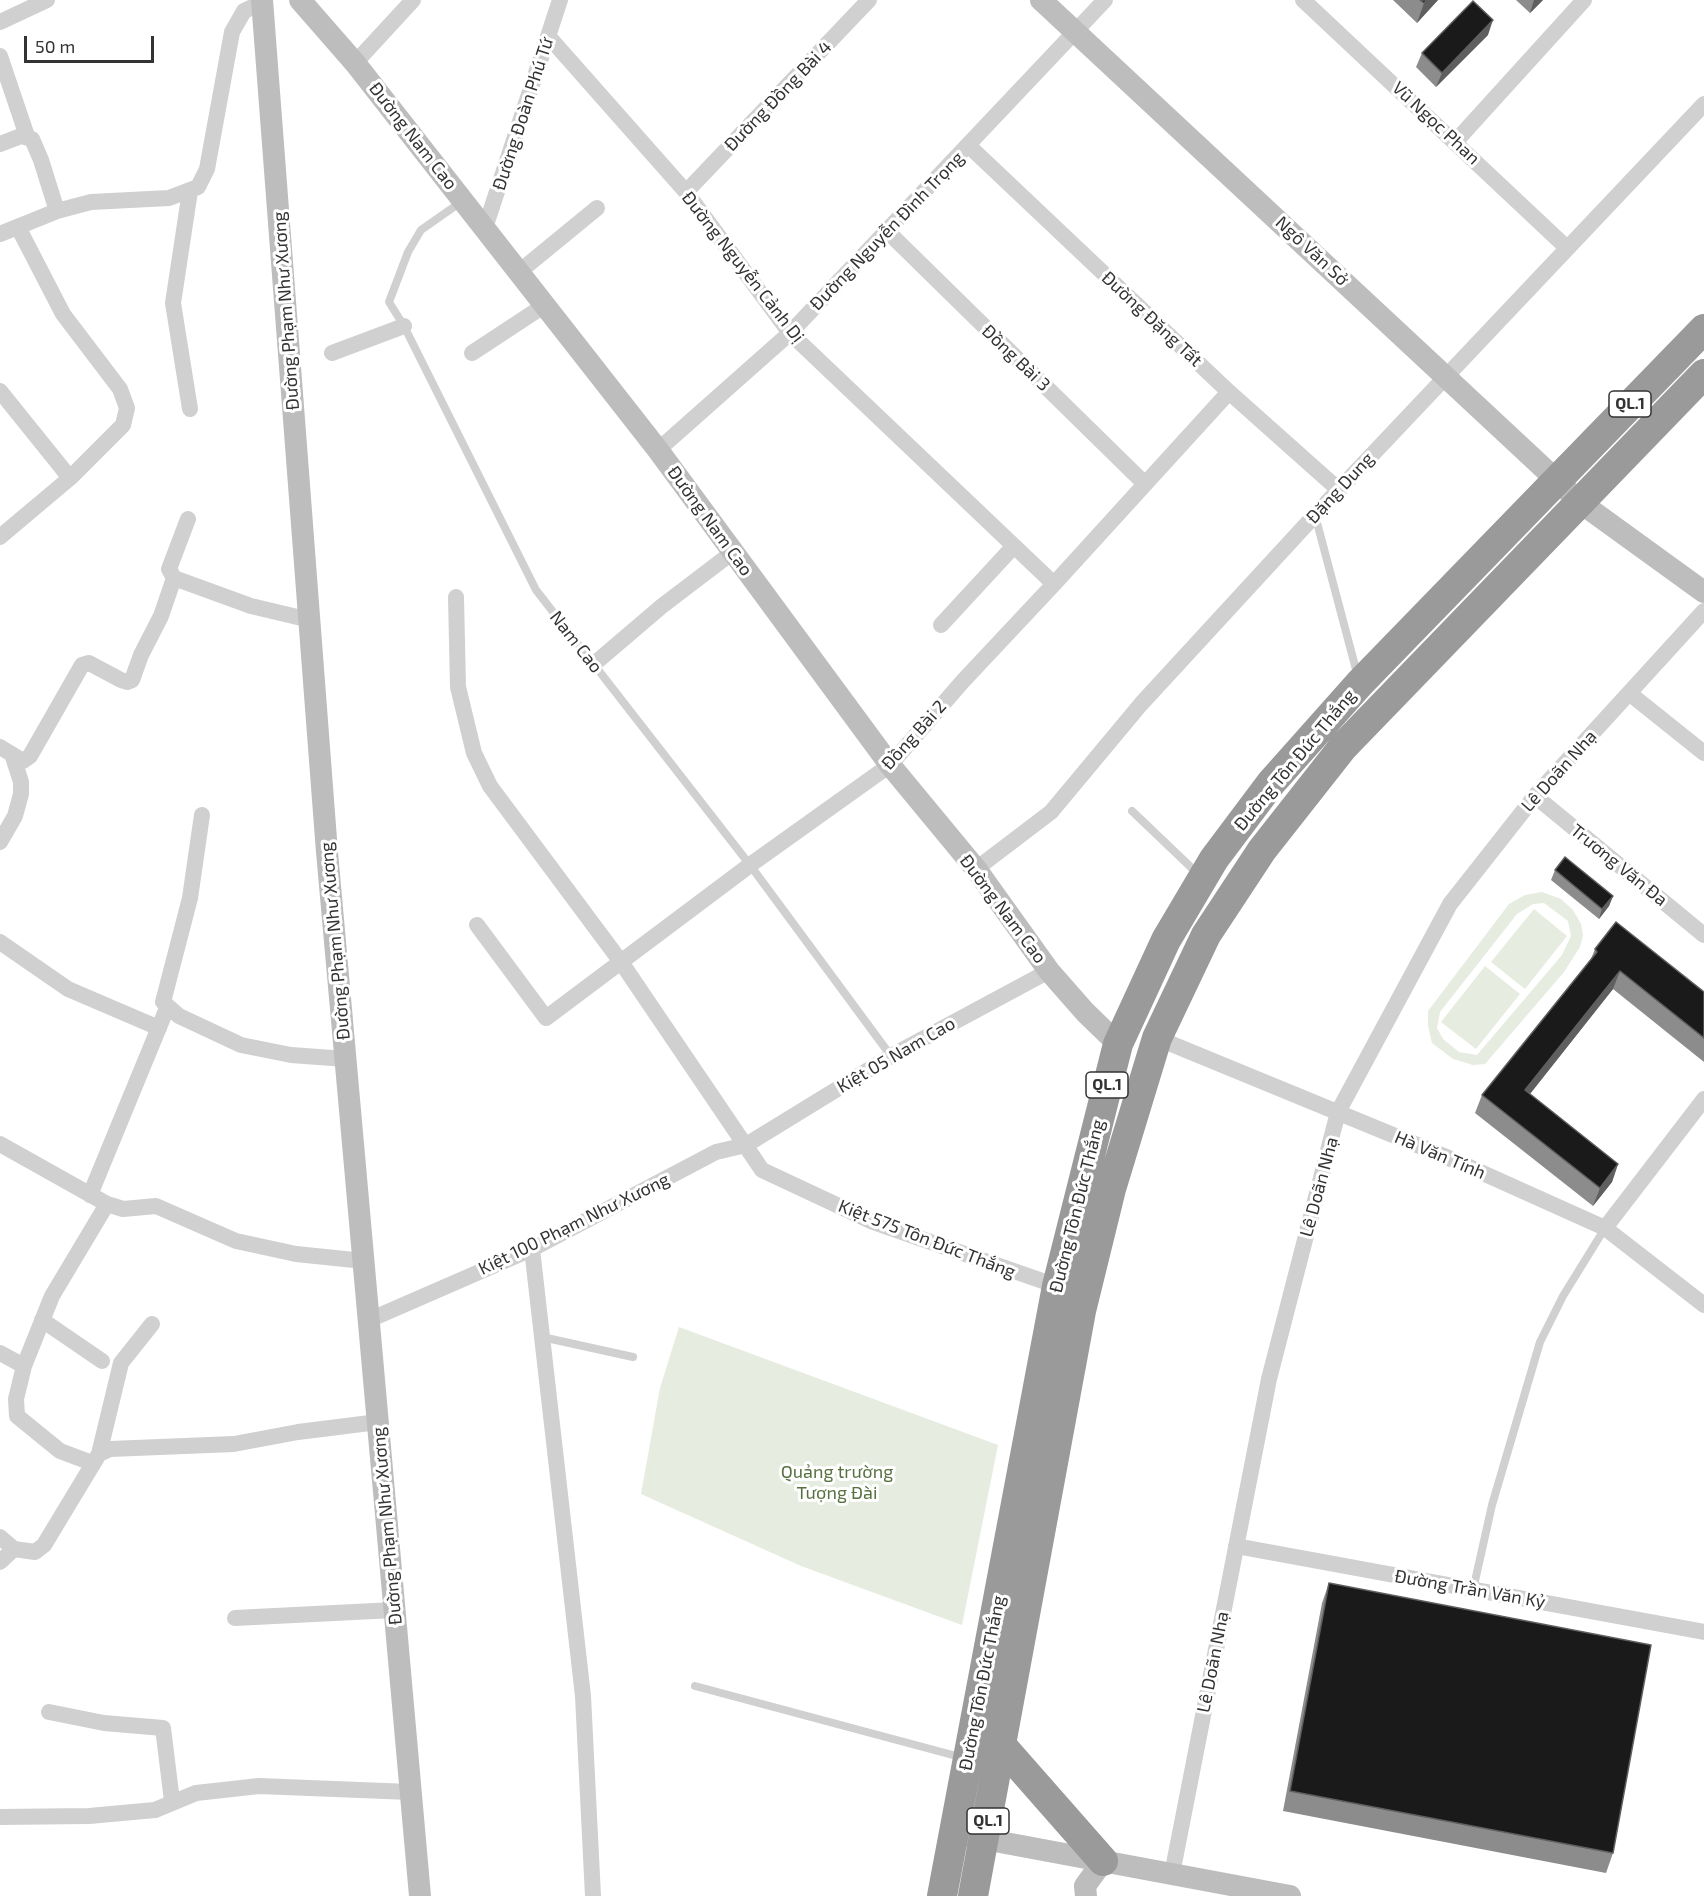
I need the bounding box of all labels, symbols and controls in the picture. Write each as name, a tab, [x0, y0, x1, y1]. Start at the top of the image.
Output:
scale bar	[27, 24, 158, 62]
text: 50 m	[35, 35, 75, 57]
street label: Đường Đoàn Phú Tứ	[488, 35, 558, 193]
street label: Đường Đồng Bài 4	[720, 36, 836, 156]
street label: Vũ Ngọc Phan	[1388, 77, 1484, 169]
street label: Đường Nam Cao	[364, 78, 462, 194]
street label: Đường Nguyễn Đình Trọng	[806, 147, 968, 315]
street label: Đường Nguyễn Cảnh Dị	[677, 187, 809, 347]
street label: Đường Phạm Như Xương	[268, 211, 304, 411]
street label: Ngô Văn Sở	[1271, 212, 1353, 290]
street label: Đường Đặng Tất	[1097, 267, 1207, 371]
street label: Đồng Bài 3	[977, 320, 1055, 396]
road number: QL.1	[1609, 391, 1651, 417]
street label: Đặng Dung	[1302, 448, 1378, 528]
street label: Đường Nam Cao	[663, 462, 757, 580]
street label: Nam Cao	[545, 607, 607, 677]
street label: Đường Tôn Đức Thắng	[1230, 685, 1360, 835]
street label: Đồng Bài 2	[877, 696, 951, 774]
street label: Lê Doãn Nhạ	[1517, 726, 1601, 816]
street label: Trương Văn Đa	[1566, 819, 1672, 911]
street label: Đường Phạm Như Xương	[316, 841, 354, 1041]
street label: Đường Nam Cao	[955, 850, 1051, 968]
street label: Kiệt 05 Nam Cao	[833, 1012, 959, 1098]
road number: QL.1	[1086, 1072, 1128, 1098]
street label: Đường Tôn Đức Thắng	[1045, 1117, 1109, 1295]
street label: Hà Văn Tính	[1391, 1126, 1489, 1184]
street label: Lê Doãn Nhạ	[1295, 1135, 1343, 1239]
street label: Kiệt 100 Phạm Như Xương	[475, 1168, 673, 1280]
street label: Kiệt 575 Tôn Đức Thắng	[835, 1195, 1019, 1283]
street label: Đường Phạm Như Xương	[368, 1426, 406, 1626]
park label: Quảng trường Tượng Đài	[781, 1461, 893, 1504]
street label: Đường Trần Văn Kỷ	[1393, 1565, 1547, 1613]
street label: Đường Tôn Đức Thắng	[954, 1594, 1010, 1772]
street label: Lê Doãn Nhạ	[1193, 1610, 1233, 1714]
road number: QL.1	[967, 1808, 1009, 1834]

